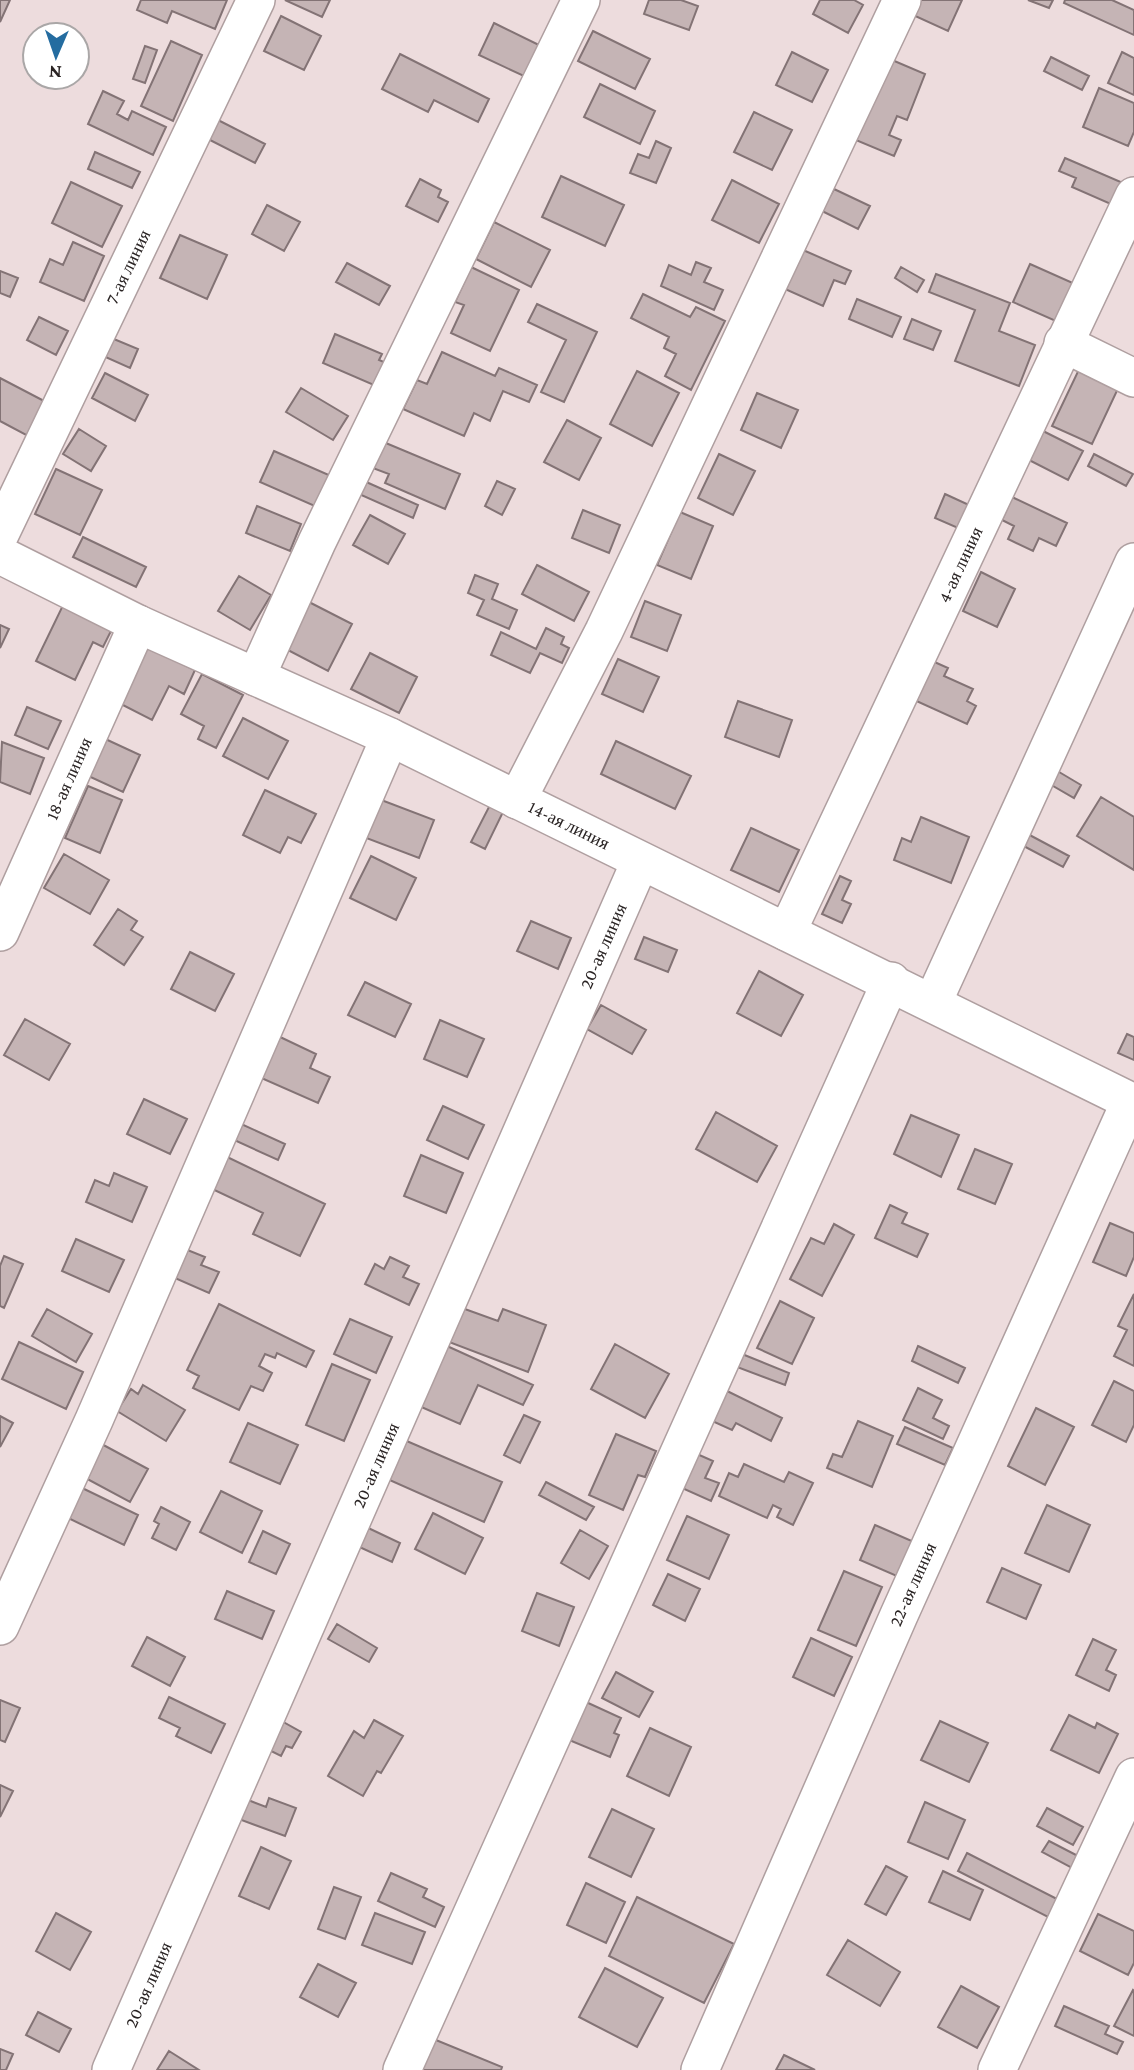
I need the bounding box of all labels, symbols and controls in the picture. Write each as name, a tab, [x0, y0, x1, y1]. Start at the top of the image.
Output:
north arrow	[21, 21, 91, 91]
text: N	[49, 62, 62, 83]
street label: 7-ая линия	[102, 227, 154, 308]
street label: 4-ая линия	[934, 524, 987, 606]
street label: 18-ая линия	[42, 734, 96, 823]
street label: 14-ая линия	[525, 797, 613, 853]
street label: 20-ая линия	[576, 900, 631, 992]
street label: 20-ая линия	[348, 1420, 403, 1511]
street label: 22-ая линия	[885, 1540, 940, 1629]
street label: 20-ая линия	[121, 1939, 176, 2031]

